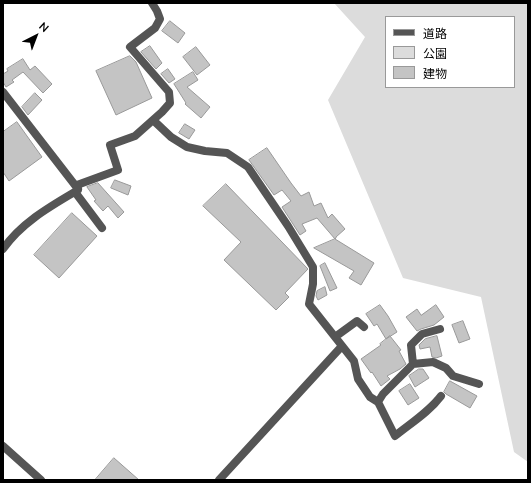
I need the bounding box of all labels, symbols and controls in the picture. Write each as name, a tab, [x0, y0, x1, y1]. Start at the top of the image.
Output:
north arrow	[16, 16, 56, 56]
legend	[385, 16, 515, 88]
text: N	[36, 19, 52, 35]
text: 道路	[423, 26, 447, 41]
text: 公園	[423, 46, 447, 61]
text: 建物	[423, 66, 447, 81]

